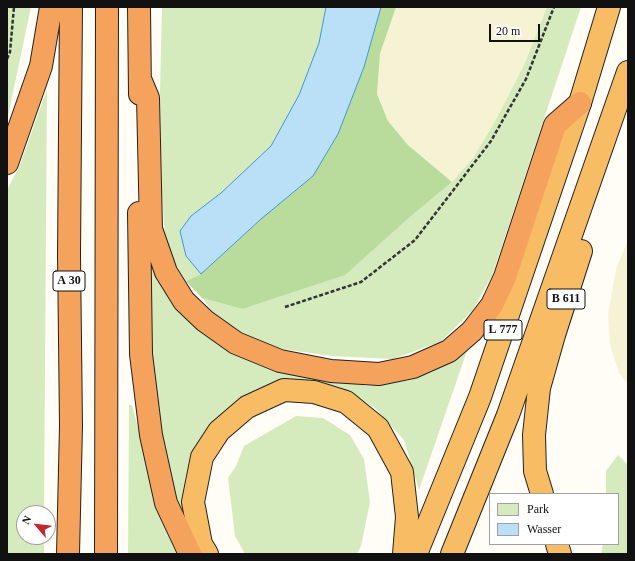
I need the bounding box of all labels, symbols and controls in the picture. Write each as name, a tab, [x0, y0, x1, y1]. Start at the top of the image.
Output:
scale bar	[491, 16, 542, 42]
text: 20 m	[496, 24, 520, 38]
road number: A 30	[53, 271, 85, 291]
road number: B 611	[547, 289, 585, 309]
road number: L 777	[484, 320, 522, 340]
legend	[489, 493, 619, 545]
text: Park	[527, 502, 549, 516]
north arrow	[16, 505, 56, 545]
text: N	[19, 514, 33, 526]
text: Wasser	[527, 522, 561, 536]

